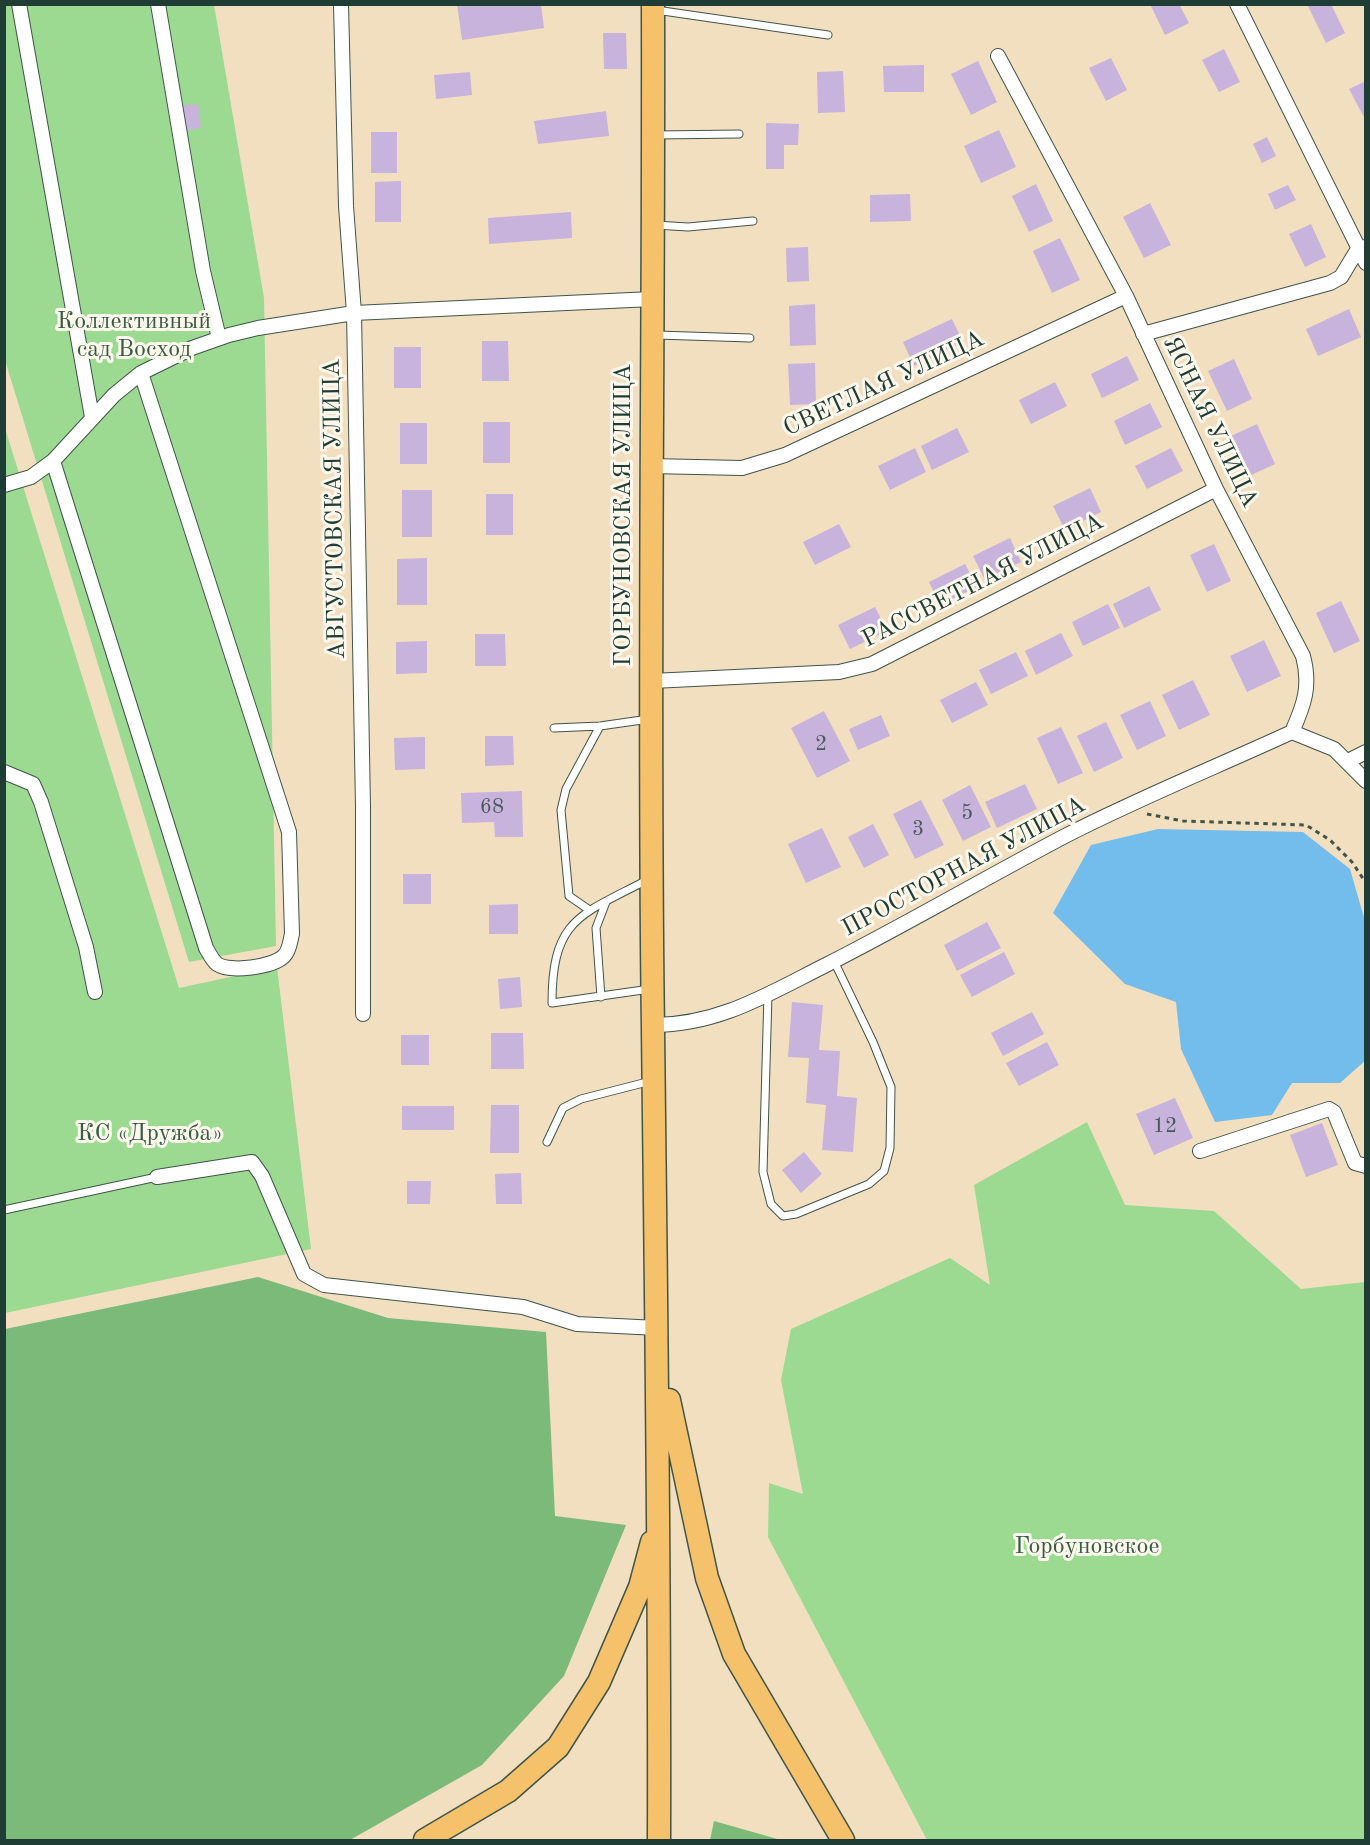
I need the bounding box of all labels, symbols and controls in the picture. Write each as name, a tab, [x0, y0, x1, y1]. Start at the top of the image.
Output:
park label: Коллективный сад Восход	[57, 308, 211, 364]
street label: СВЕТЛАЯ УЛИЦА	[779, 325, 989, 443]
street label: ЯСНАЯ УЛИЦА	[1156, 332, 1264, 512]
street label: АВГУСТОВСКАЯ УЛИЦА	[318, 358, 352, 660]
street label: ГОРБУНОВСКАЯ УЛИЦА	[610, 364, 638, 666]
street label: РАССВЕТНАЯ УЛИЦА	[857, 508, 1109, 654]
house number: 2	[815, 731, 827, 757]
street label: ПРОСТОРНАЯ УЛИЦА	[837, 791, 1091, 943]
house number: 68	[480, 794, 504, 820]
house number: 5	[961, 800, 973, 826]
house number: 3	[912, 816, 924, 842]
house number: 12	[1153, 1113, 1177, 1139]
park label: КС «Дружба»	[77, 1120, 223, 1148]
park label: Горбуновское	[1015, 1533, 1159, 1561]

